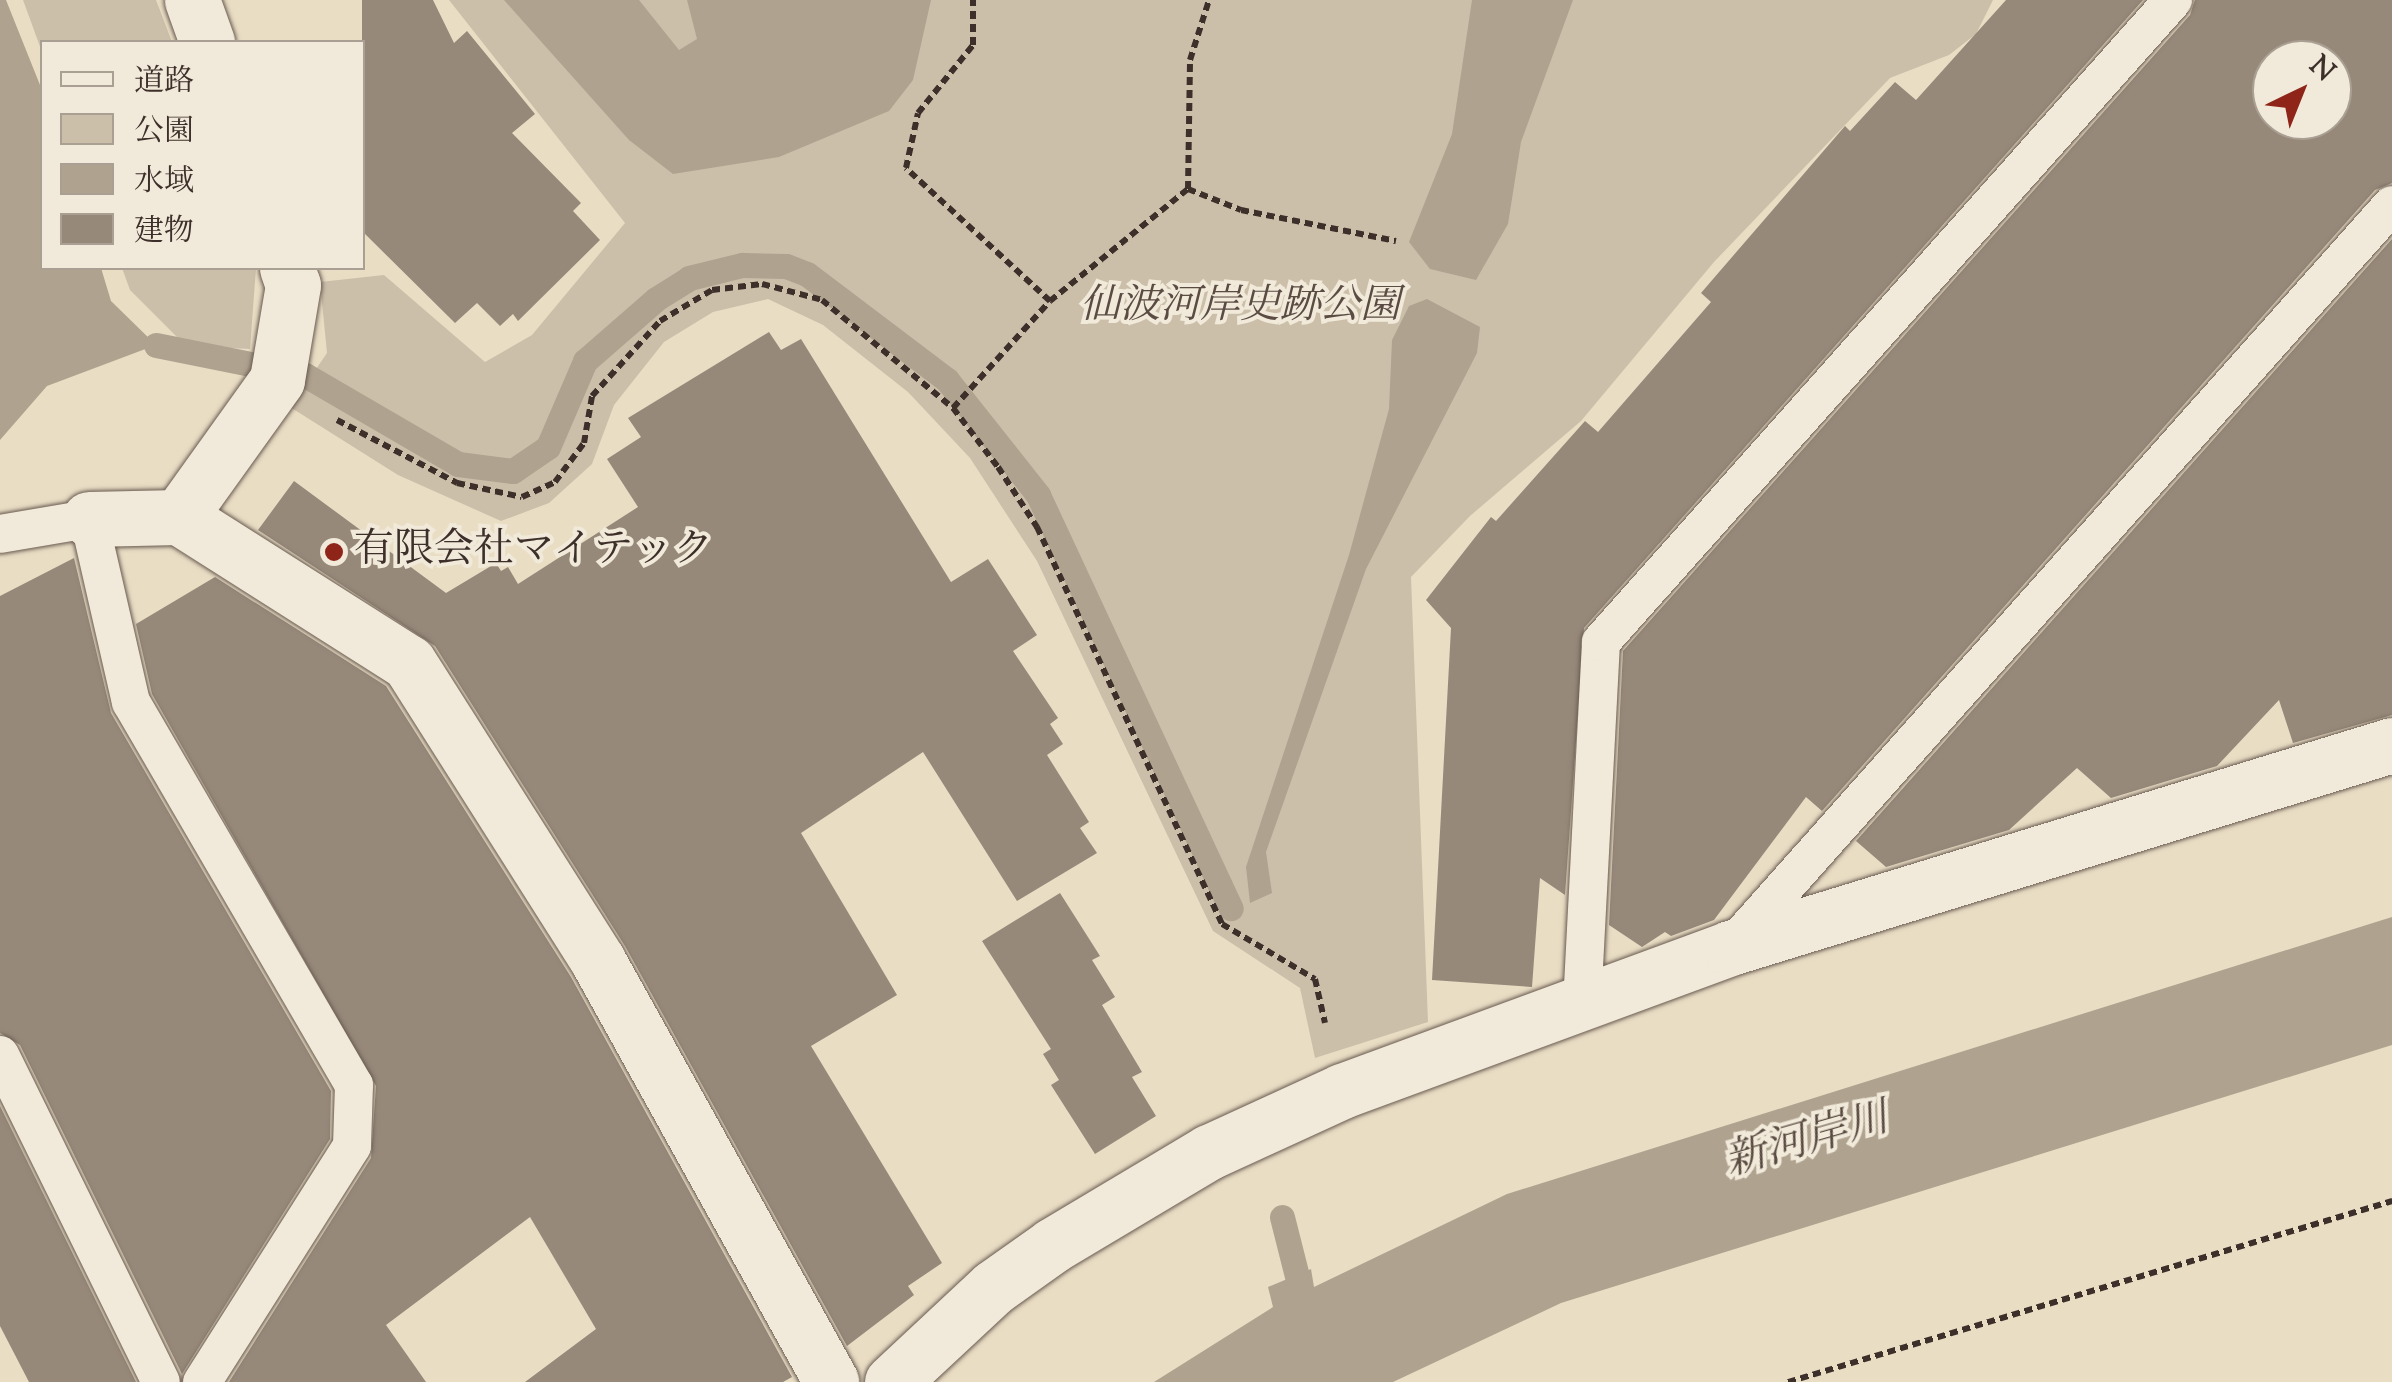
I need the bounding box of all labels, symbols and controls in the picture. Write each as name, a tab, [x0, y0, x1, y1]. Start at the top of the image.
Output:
legend	[40, 40, 365, 270]
north arrow	[2252, 40, 2352, 140]
text: N	[2299, 47, 2343, 92]
text: 道路	[134, 61, 194, 104]
text: 公園	[134, 111, 194, 154]
text: 水域	[134, 161, 194, 204]
text: 建物	[134, 211, 194, 254]
park label: 仙波河岸史跡公園	[1080, 284, 1400, 332]
place label: 有限会社マイテック	[354, 528, 714, 576]
marker: 有限会社マイテック	[323, 541, 345, 563]
water label: 新河岸川	[1719, 1095, 1895, 1189]

